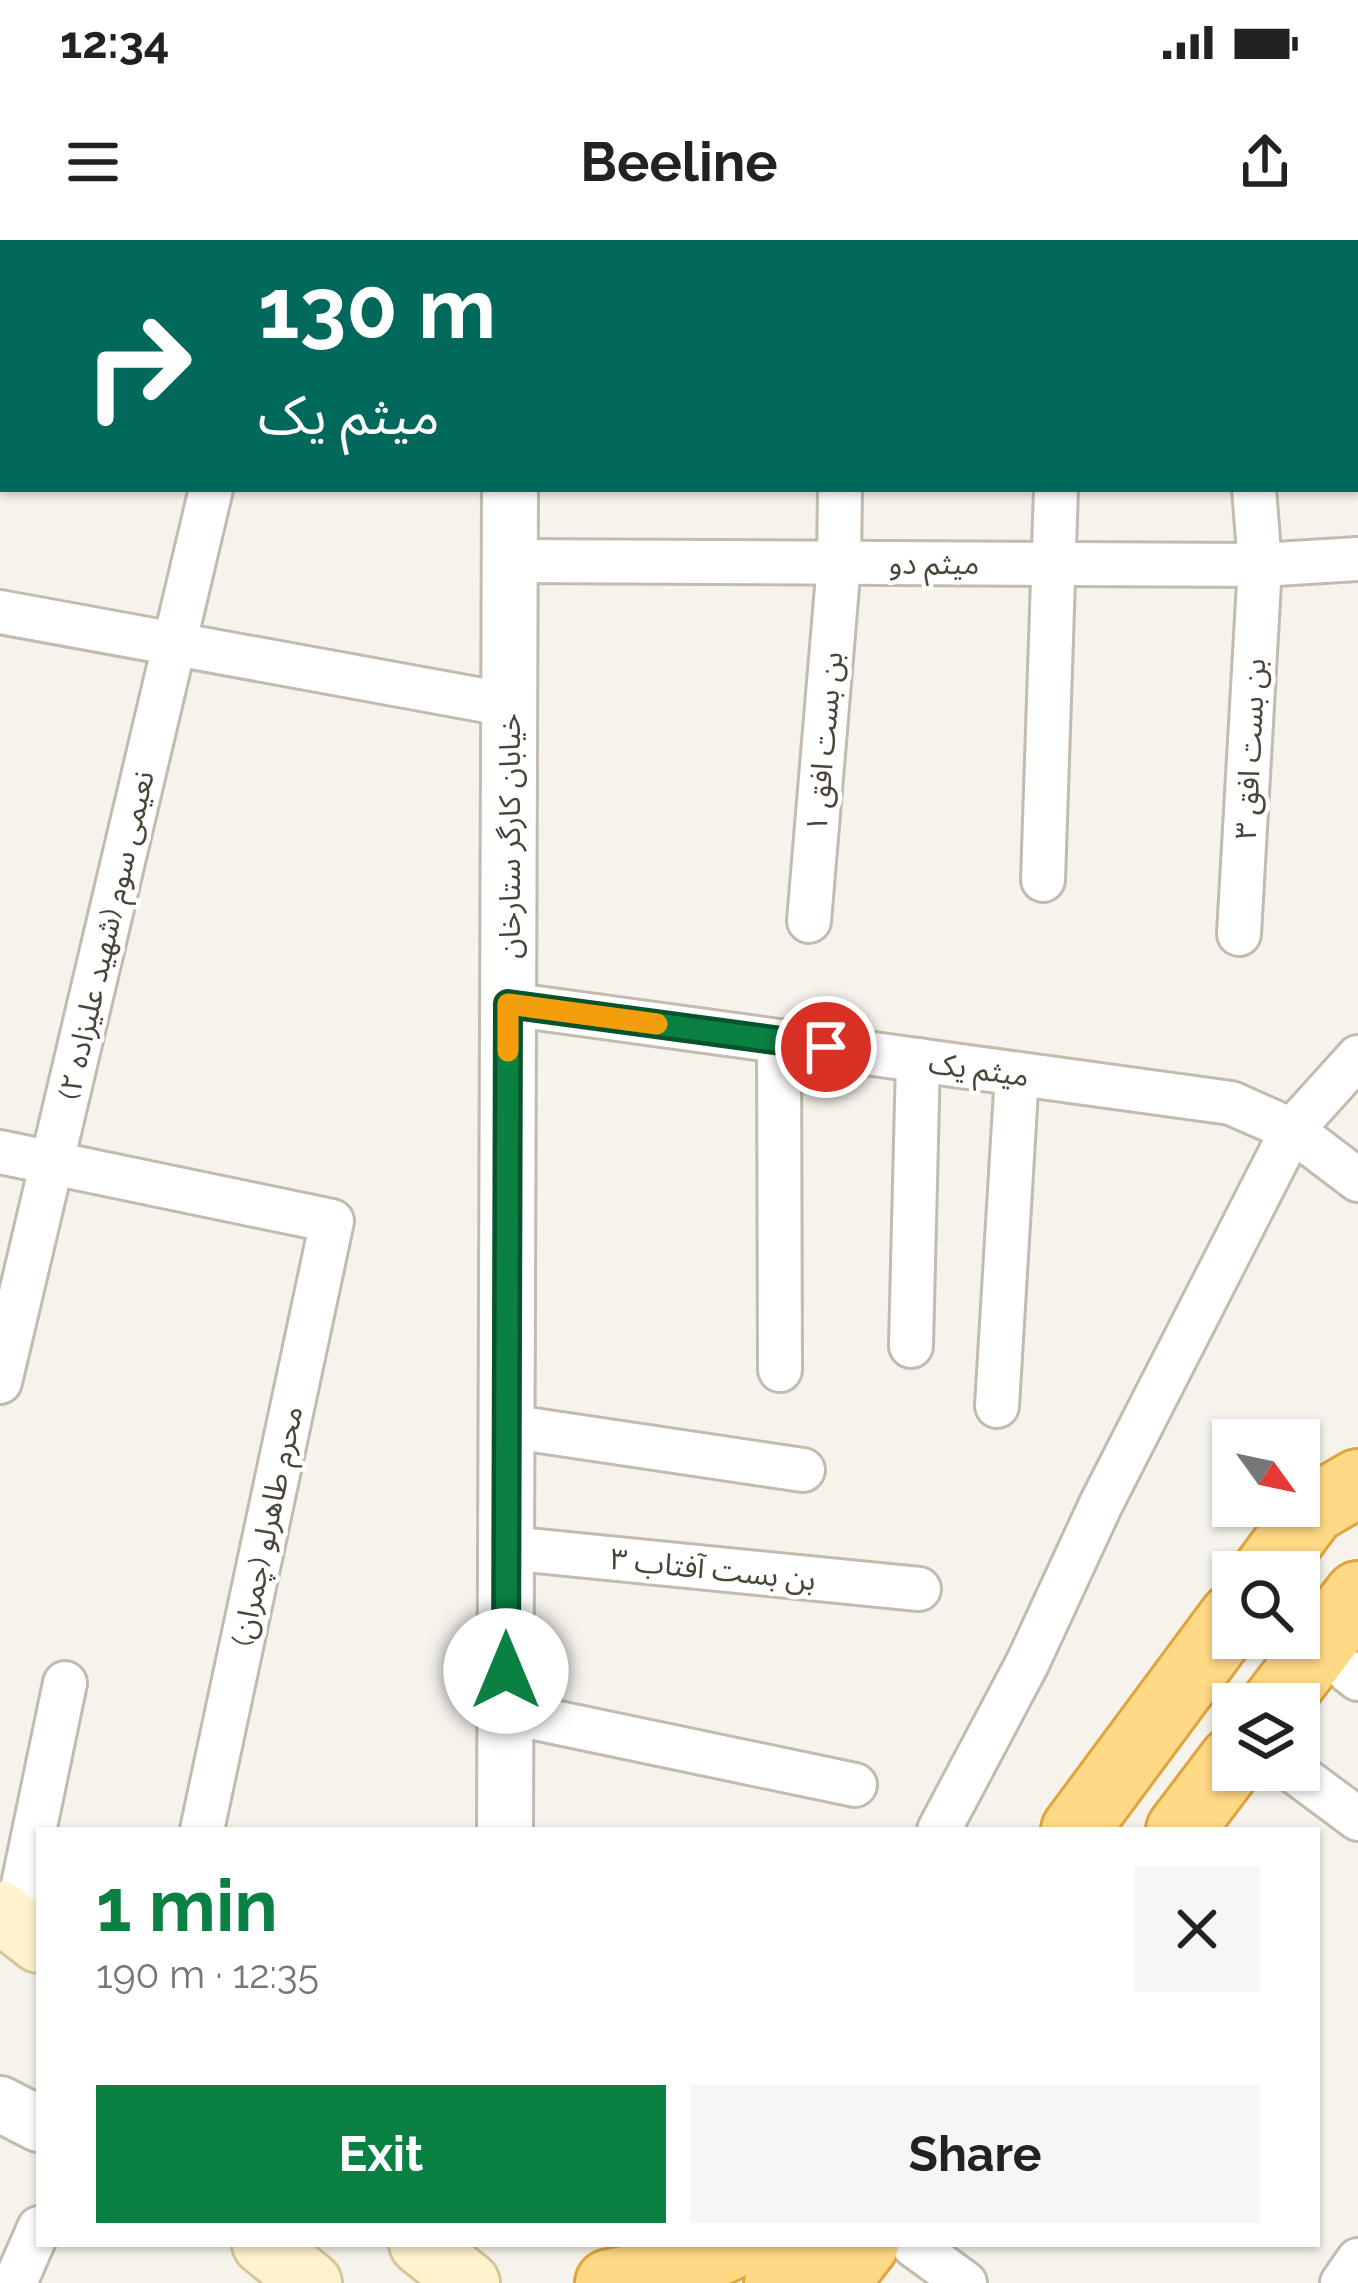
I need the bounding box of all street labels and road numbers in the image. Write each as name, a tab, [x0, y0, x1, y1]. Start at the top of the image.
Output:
street label: میثم دو	[889, 546, 979, 587]
street label: بن بست افق ۱	[799, 650, 850, 834]
street label: بن بست افق ۳	[1228, 658, 1273, 840]
street label: خیابان کارگر ستارخان	[492, 713, 527, 959]
street label: نعیمی سوم (شهید علیزاده ۲)	[51, 767, 166, 1104]
street label: میثم یک	[926, 1045, 1031, 1099]
street label: محرم طاهرلو (چمران)	[224, 1403, 314, 1650]
street label: بن بست آفتاب ۳	[608, 1541, 818, 1597]

